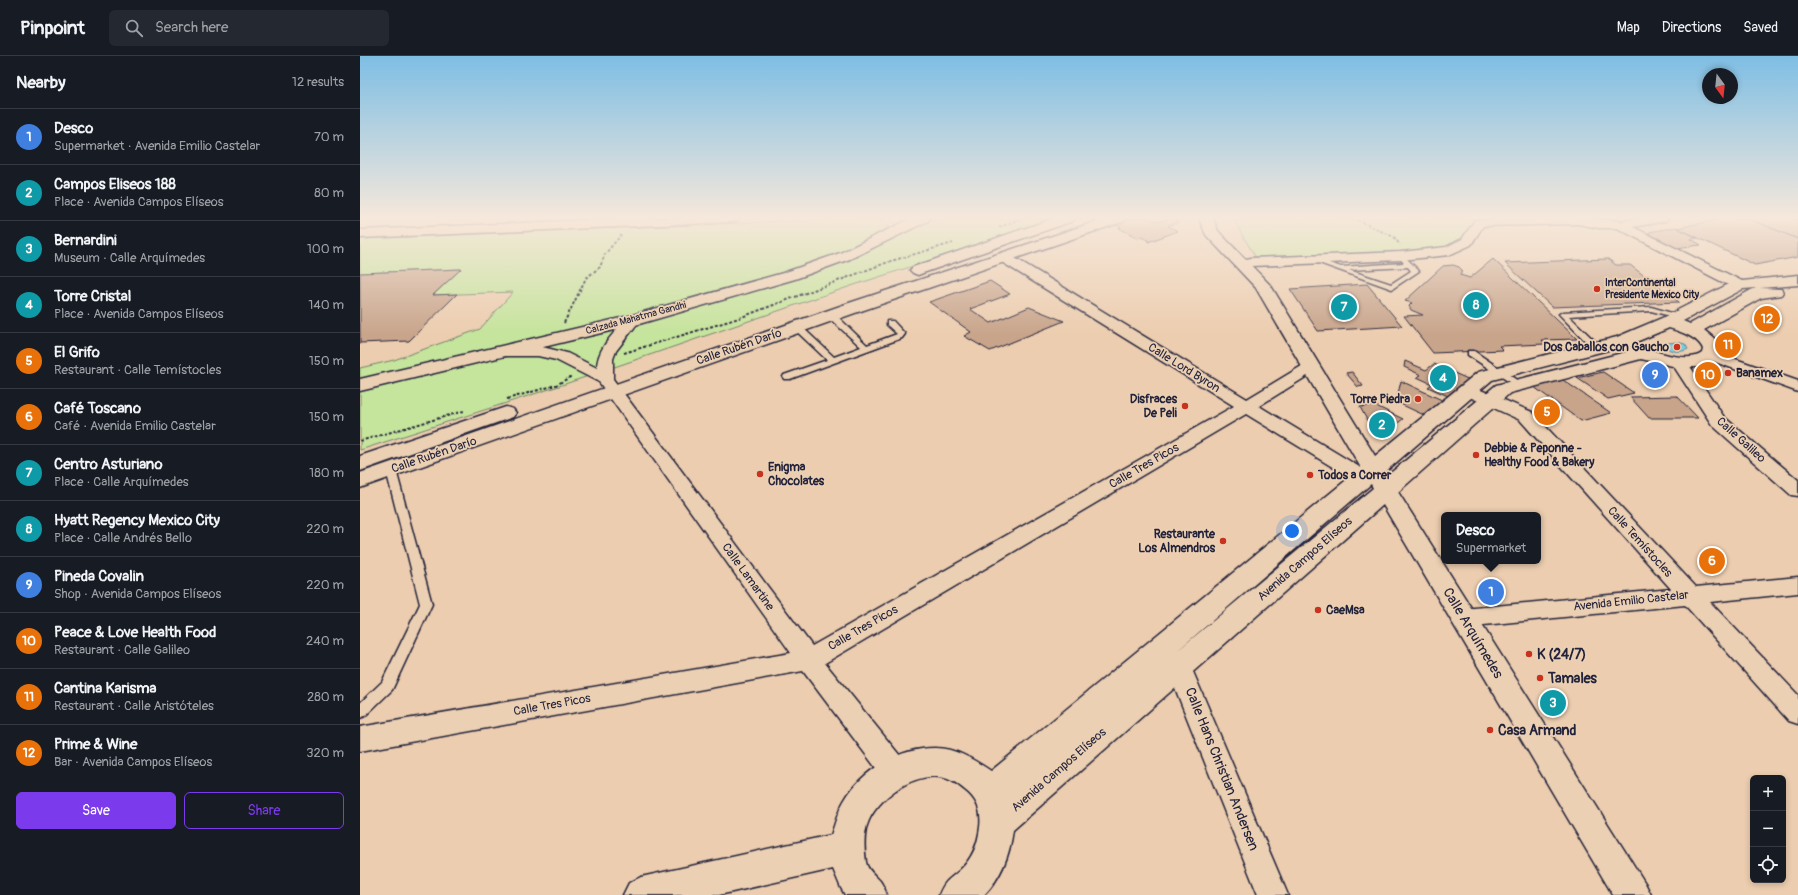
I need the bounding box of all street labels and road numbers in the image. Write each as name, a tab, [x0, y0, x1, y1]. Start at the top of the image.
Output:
street label: Calzada Mahatma Gandhi	[584, 299, 688, 337]
street label: Calle Rubén Darío	[694, 325, 784, 369]
street label: Calle Lord Byron	[1145, 340, 1223, 396]
street label: Calle Galileo	[1713, 414, 1769, 466]
street label: Calle Rubén Darío	[389, 433, 479, 477]
street label: Calle Tres Picos	[1106, 440, 1182, 492]
street label: Calle Temístocles	[1604, 504, 1676, 581]
street label: Avenida Campos Elíseos	[1255, 513, 1356, 604]
street label: Calle Lamartine	[719, 540, 778, 614]
street label: Calle Arquímedes	[1439, 585, 1507, 682]
street label: Avenida Emilio Castelar	[1573, 587, 1690, 615]
street label: Calle Tres Picos	[825, 602, 901, 654]
street label: Calle Hans Christian Andersen	[1181, 685, 1263, 853]
street label: Calle Tres Picos	[512, 691, 592, 719]
street label: Avenida Campos Elíseos	[1009, 724, 1110, 815]

